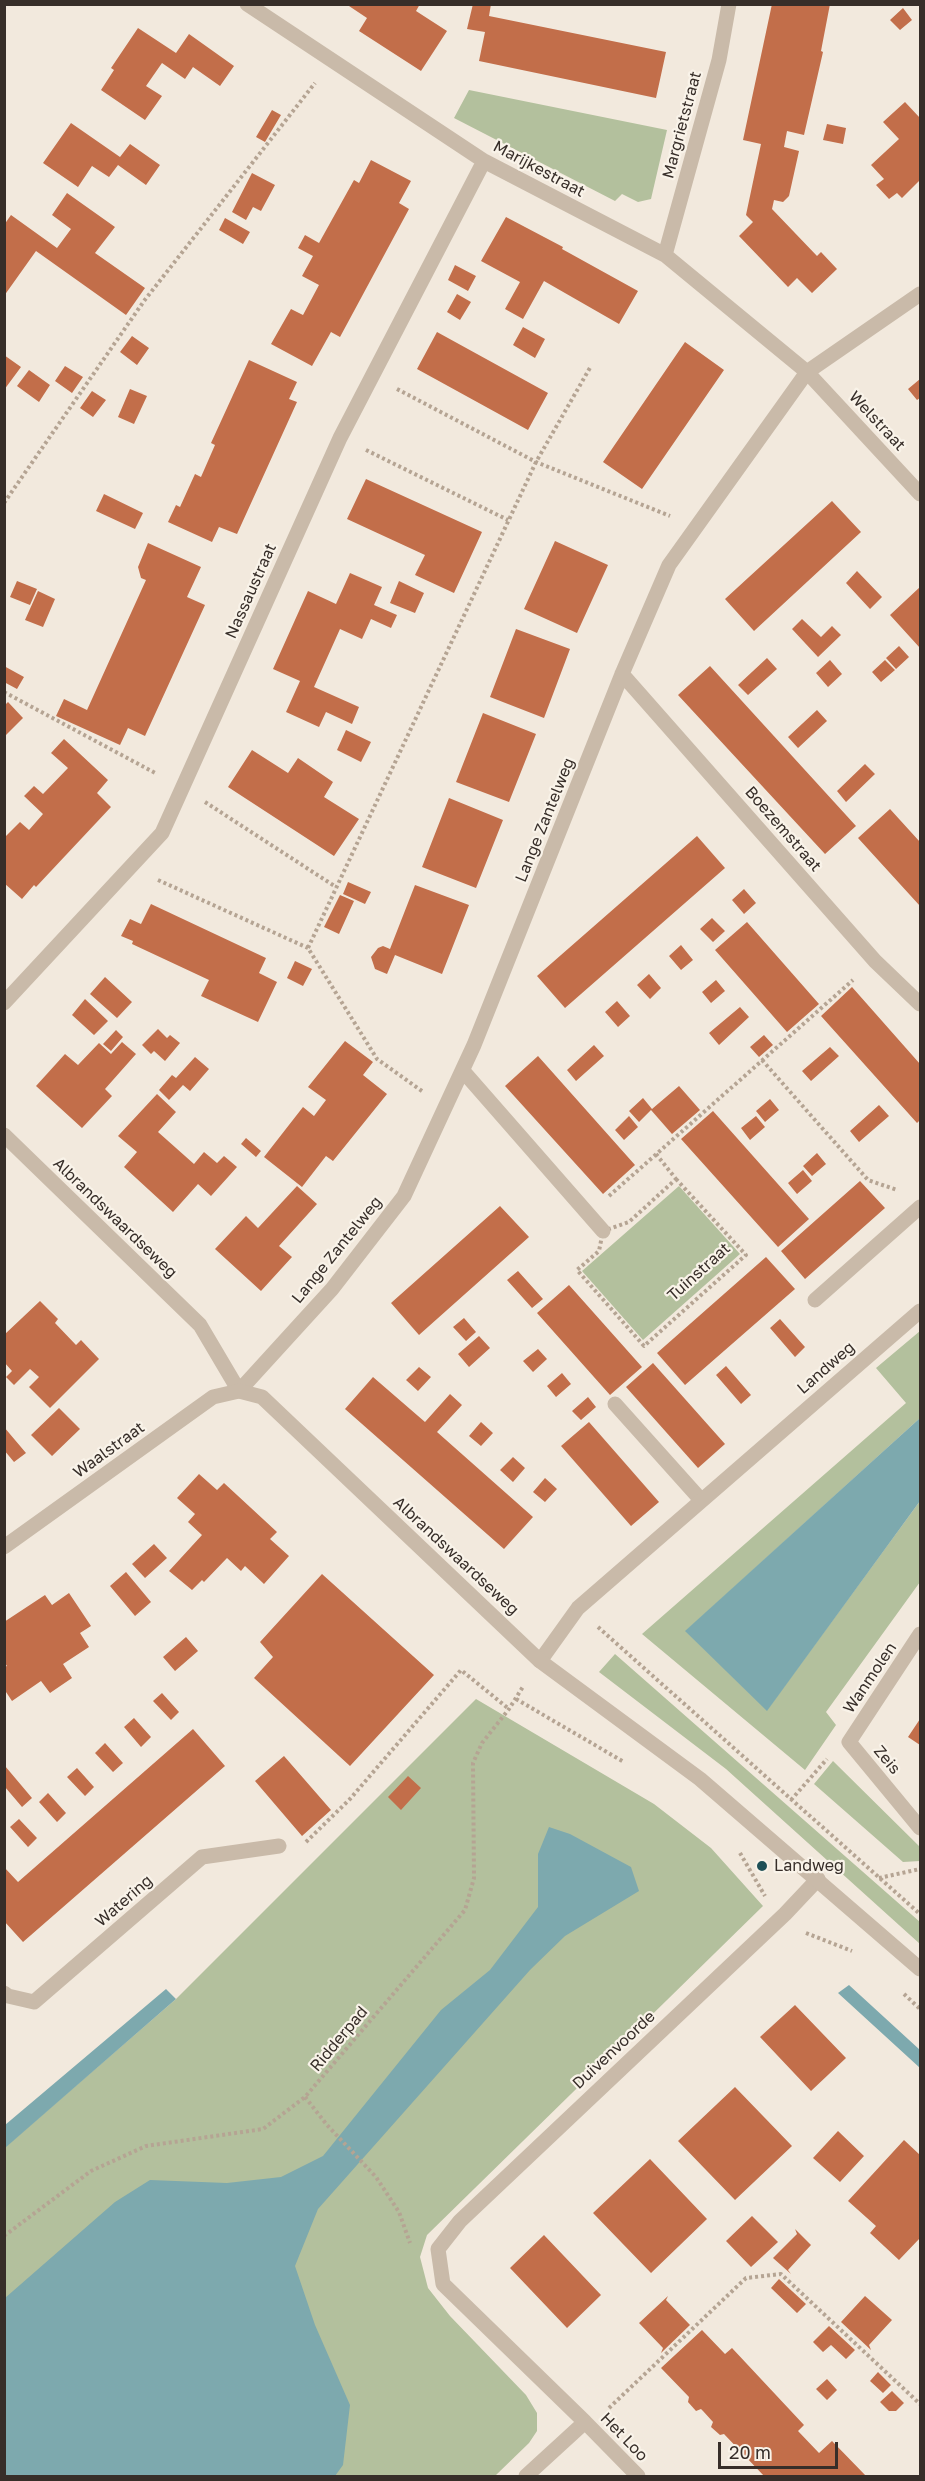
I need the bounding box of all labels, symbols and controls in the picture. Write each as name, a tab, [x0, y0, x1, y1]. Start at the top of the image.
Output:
street label: Margrietstraat	[658, 69, 706, 181]
street label: Marijkestraat	[490, 137, 588, 201]
street label: Welstraat	[845, 387, 909, 455]
street label: Nassaustraat	[221, 540, 281, 642]
street label: Lange Zantelweg	[511, 755, 579, 885]
street label: Boezemstraat	[741, 783, 825, 875]
street label: Albrandswaardseweg	[49, 1154, 181, 1282]
street label: Lange Zantelweg	[288, 1193, 386, 1307]
street label: Tuinstraat	[664, 1239, 734, 1305]
street label: Landweg	[793, 1338, 859, 1398]
street label: Waalstraat	[70, 1418, 148, 1482]
street label: Albrandswaardseweg	[389, 1493, 523, 1619]
street label: Wanmolen	[839, 1639, 901, 1717]
street label: Zeis	[870, 1742, 904, 1778]
place label: Landweg	[774, 1856, 844, 1876]
marker: Landweg	[755, 1859, 769, 1873]
street label: Watering	[91, 1871, 157, 1931]
street label: Ridderpad	[306, 2003, 372, 2075]
street label: Duivenvoorde	[569, 2007, 659, 2093]
street label: Het Loo	[596, 2409, 652, 2465]
scale bar	[721, 2430, 841, 2468]
text: 20 m	[729, 2441, 771, 2463]

